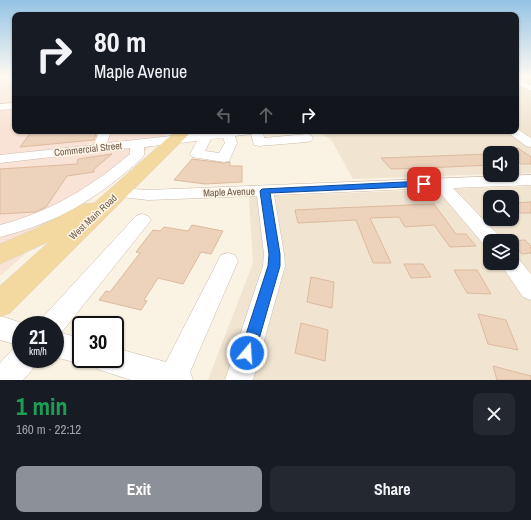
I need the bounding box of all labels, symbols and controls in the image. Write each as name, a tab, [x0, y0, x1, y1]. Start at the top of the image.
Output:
text: 80 m	[94, 23, 146, 61]
icon: right	[28, 28, 80, 80]
text: Maple Avenue	[94, 59, 187, 84]
icon: left	[213, 104, 235, 126]
icon: ahead	[255, 104, 277, 126]
icon: right	[297, 104, 319, 126]
street label: Commercial Street	[53, 139, 123, 159]
map controls	[483, 146, 519, 270]
button: sound	[483, 146, 519, 182]
pin	[407, 167, 441, 201]
icon: arrive	[413, 173, 435, 195]
street label: Maple Avenue	[203, 185, 256, 199]
button: search	[483, 190, 519, 226]
street label: West Main Road	[66, 191, 120, 243]
button: layers	[483, 234, 519, 270]
speed limit sign: 30	[72, 316, 124, 368]
text: 21	[29, 323, 47, 350]
position arrow	[226, 332, 268, 374]
text: km/h	[29, 345, 47, 358]
text: 1 min	[16, 390, 67, 422]
button: close	[473, 393, 515, 435]
text: 160 m · 22:12	[16, 421, 81, 438]
button: Exit	[16, 466, 262, 512]
button: Share	[270, 466, 515, 512]

